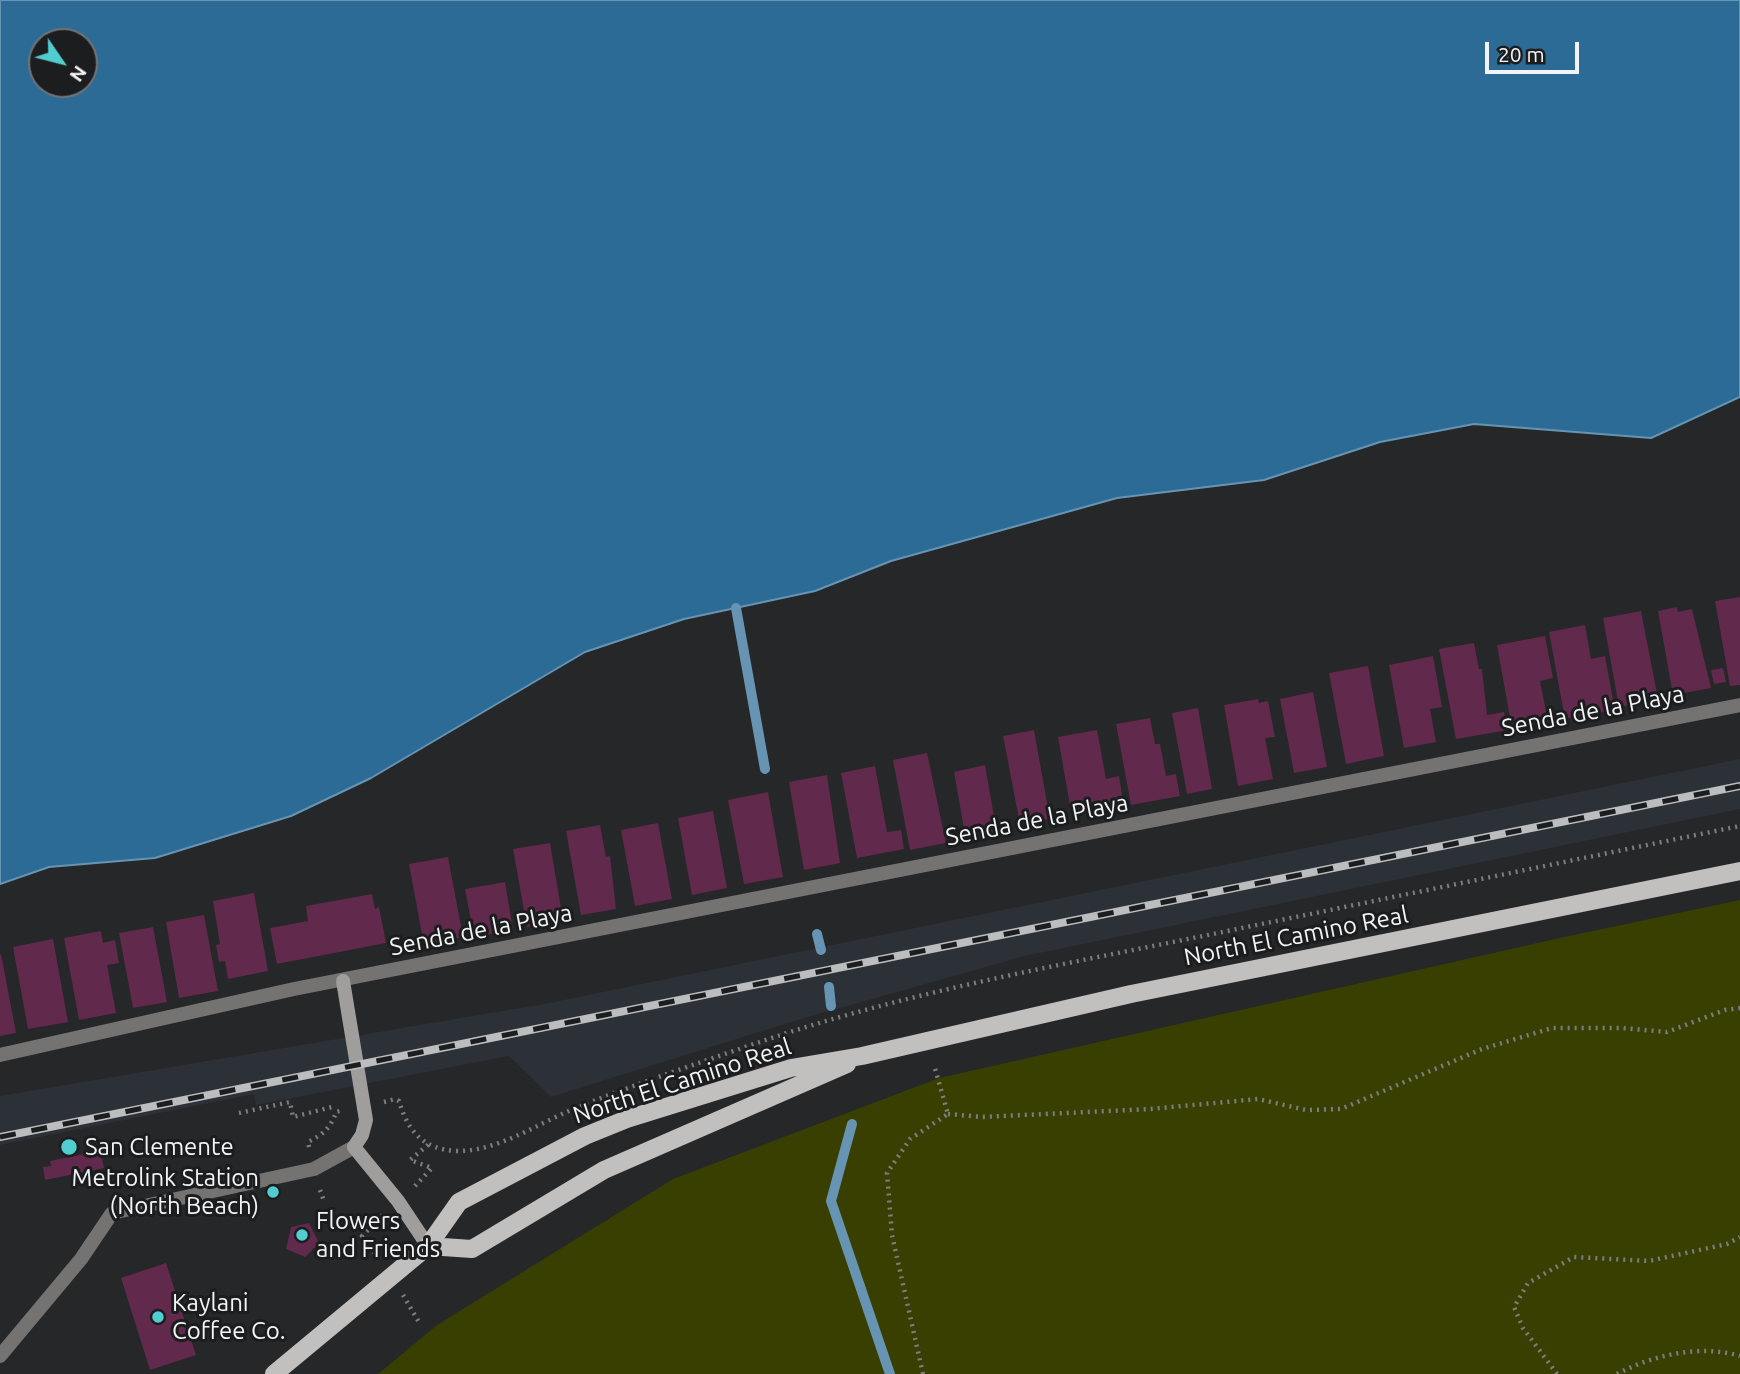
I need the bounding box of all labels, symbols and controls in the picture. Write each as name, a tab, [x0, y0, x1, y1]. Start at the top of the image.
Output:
north arrow	[28, 28, 98, 98]
scale bar	[1488, 28, 1582, 72]
text: 20 m	[1498, 42, 1545, 66]
text: N	[65, 62, 92, 86]
street label: Senda de la Playa	[1499, 679, 1687, 743]
street label: Senda de la Playa	[943, 788, 1131, 852]
street label: Senda de la Playa	[387, 898, 575, 962]
street label: North El Camino Real	[1181, 900, 1411, 972]
street label: North El Camino Real	[569, 1032, 795, 1130]
place label: San Clemente	[85, 1133, 234, 1161]
marker: San Clemente	[59, 1137, 79, 1157]
place label: Metrolink Station (North Beach)	[72, 1164, 259, 1220]
marker: Metrolink Station (North Beach)	[265, 1184, 281, 1200]
place label: Flowers and Friends	[316, 1207, 440, 1263]
marker: Flowers and Friends	[294, 1227, 310, 1243]
place label: Kaylani Coffee Co.	[172, 1289, 286, 1345]
marker: Kaylani Coffee Co.	[150, 1309, 166, 1325]

